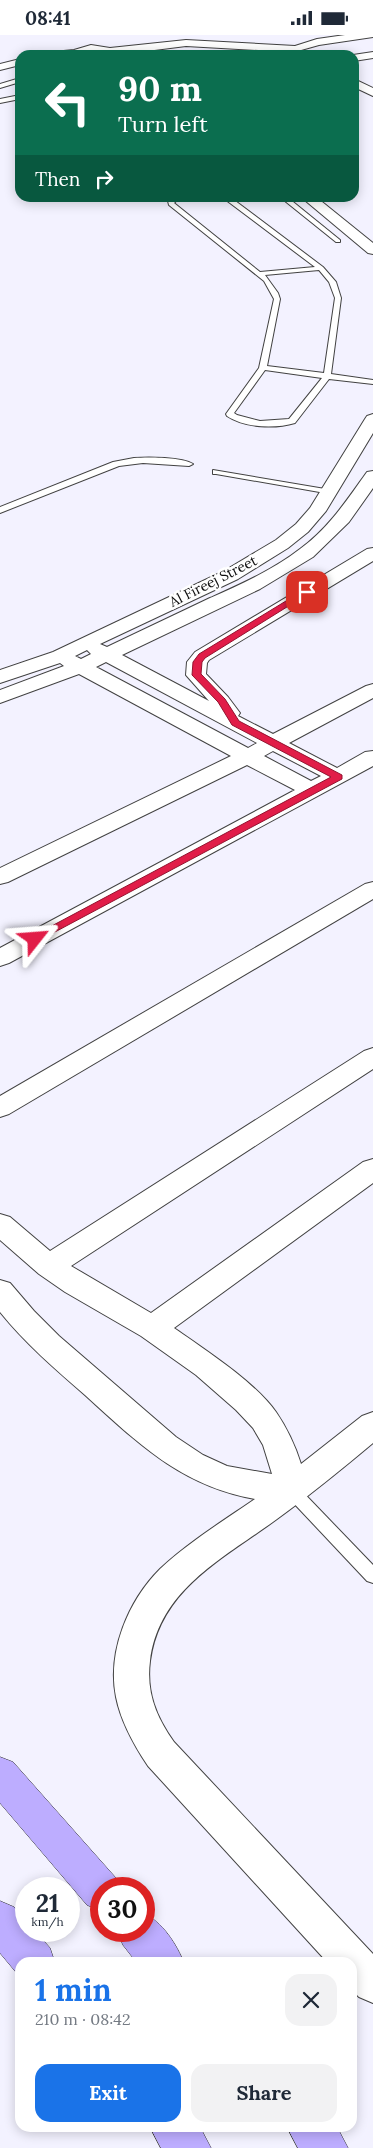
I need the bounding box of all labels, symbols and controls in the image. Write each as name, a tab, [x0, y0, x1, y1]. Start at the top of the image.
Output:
text: 08:41	[25, 6, 71, 30]
text: 90 m	[118, 66, 202, 111]
icon: left	[35, 70, 100, 135]
text: Turn left	[118, 110, 208, 138]
icon: right	[90, 165, 118, 193]
text: Then	[35, 167, 80, 191]
street label: Al Fireej Street	[165, 551, 260, 611]
pin	[286, 571, 328, 613]
icon: arrive	[293, 578, 321, 606]
position arrow	[8, 912, 60, 964]
speed limit sign: 30	[90, 1877, 155, 1942]
text: 21	[36, 1887, 59, 1919]
text: km/h	[31, 1914, 64, 1929]
text: 1 min	[35, 1971, 112, 2009]
button: close	[285, 1974, 337, 2026]
text: 210 m · 08:42	[35, 2009, 130, 2029]
button: Exit	[35, 2064, 181, 2122]
button: Share	[191, 2064, 337, 2122]

